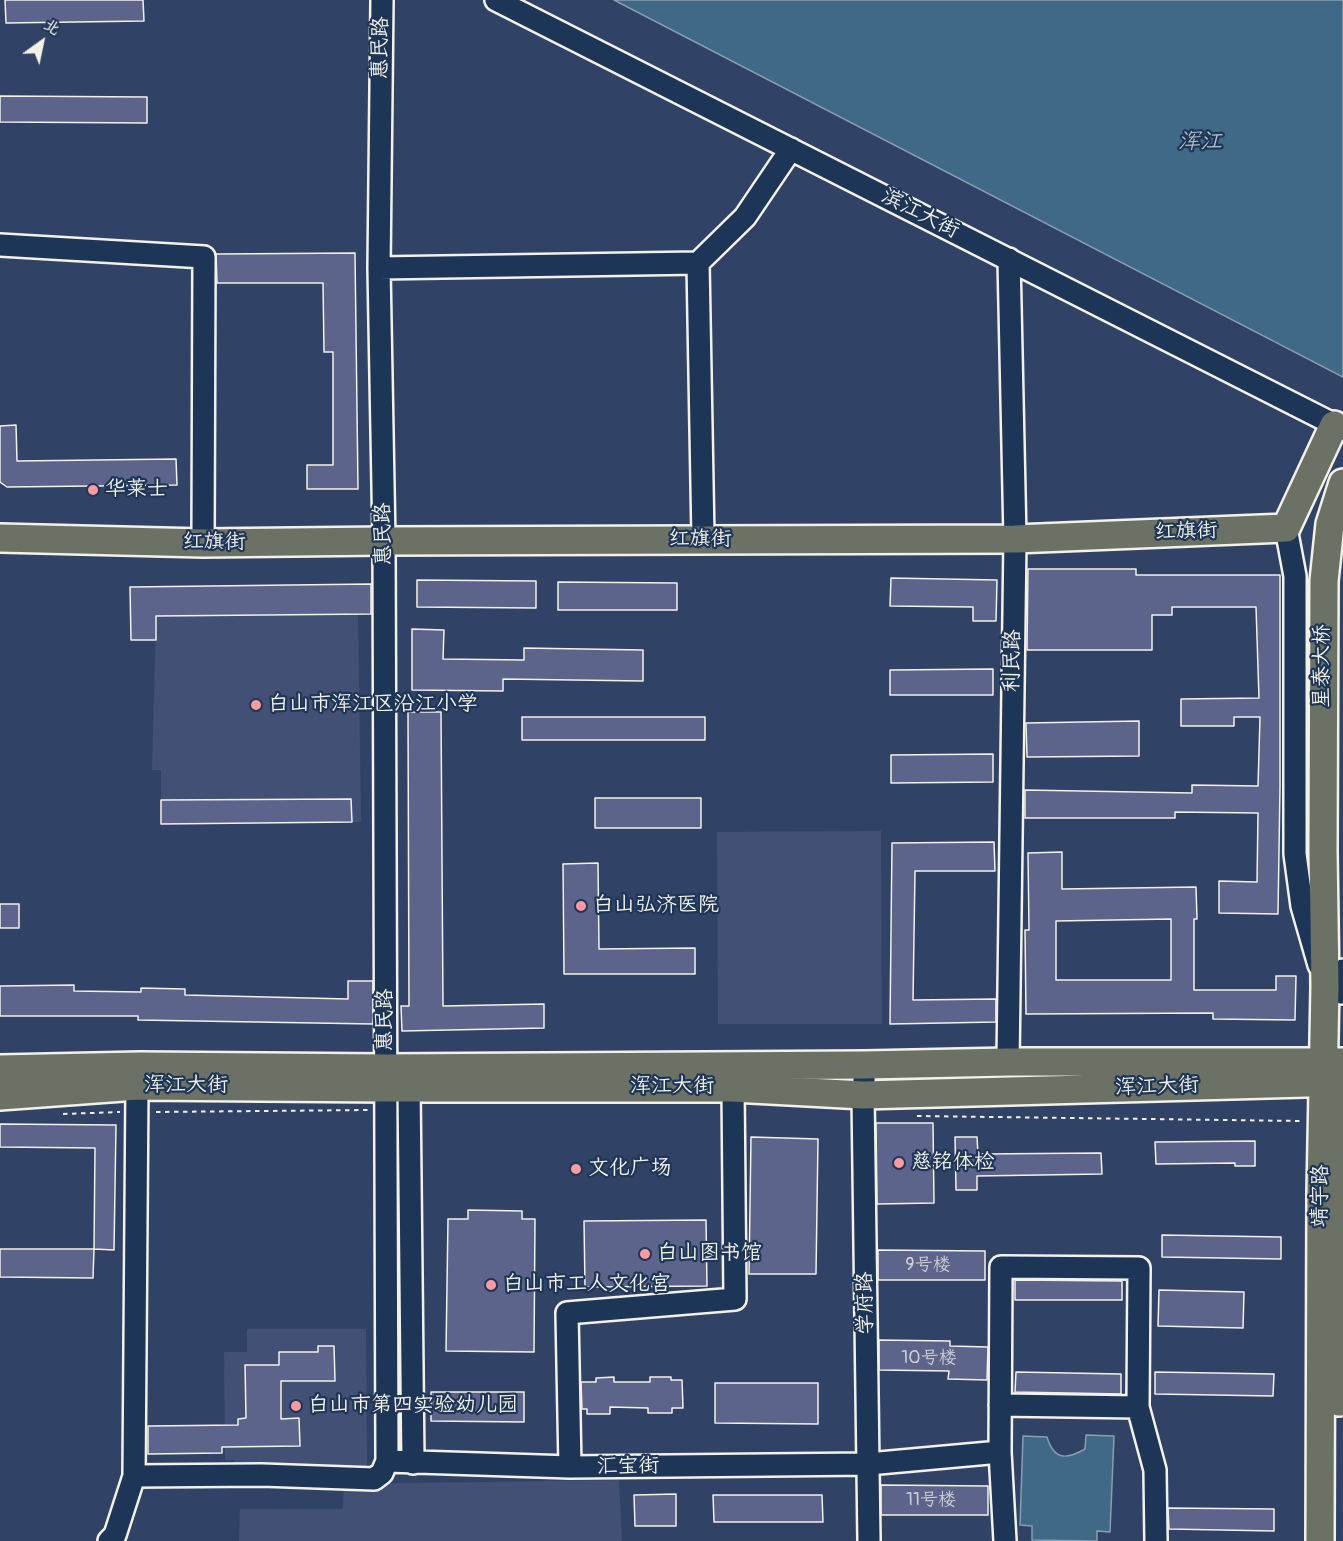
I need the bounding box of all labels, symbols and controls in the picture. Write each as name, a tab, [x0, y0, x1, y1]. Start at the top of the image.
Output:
north arrow	[12, 12, 72, 72]
text: 北	[40, 14, 64, 40]
street label: 惠民路	[368, 16, 394, 80]
water label: 浑江	[1178, 129, 1222, 155]
street label: 滨江大街	[877, 184, 963, 244]
place label: 华莱士	[105, 477, 168, 503]
marker: 华莱士	[86, 483, 100, 497]
street label: 惠民路	[371, 502, 397, 566]
street label: 红旗街	[1154, 518, 1218, 546]
street label: 红旗街	[669, 527, 731, 553]
street label: 红旗街	[183, 530, 245, 556]
street label: 星泰大桥	[1310, 624, 1336, 708]
street label: 利民路	[1000, 629, 1026, 693]
place label: 白山市浑江区沿江小学	[268, 692, 478, 718]
marker: 白山市浑江区沿江小学	[249, 698, 263, 712]
place label: 白山弘济医院	[593, 893, 719, 919]
marker: 白山弘济医院	[574, 899, 588, 913]
street label: 惠民路	[373, 989, 399, 1051]
street label: 浑江大街	[144, 1073, 228, 1099]
street label: 浑江大街	[1115, 1073, 1199, 1101]
street label: 浑江大街	[630, 1074, 714, 1100]
place label: 慈铭体检	[911, 1150, 995, 1176]
place label: 文化广场	[588, 1156, 672, 1182]
marker: 慈铭体检	[892, 1156, 906, 1170]
marker: 文化广场	[569, 1162, 583, 1176]
street label: 靖宇路	[1308, 1164, 1334, 1228]
place label: 白山图书馆	[657, 1241, 762, 1267]
marker: 白山图书馆	[638, 1247, 652, 1261]
house number: 9号楼	[905, 1254, 951, 1276]
street label: 学府路	[853, 1271, 879, 1335]
place label: 白山市工人文化宫	[503, 1272, 671, 1298]
marker: 白山市工人文化宫	[484, 1278, 498, 1292]
house number: 10号楼	[901, 1347, 957, 1369]
place label: 白山市第四实验幼儿园	[308, 1393, 518, 1419]
marker: 白山市第四实验幼儿园	[289, 1399, 303, 1413]
street label: 汇宝街	[596, 1454, 660, 1480]
house number: 11号楼	[906, 1489, 956, 1511]

